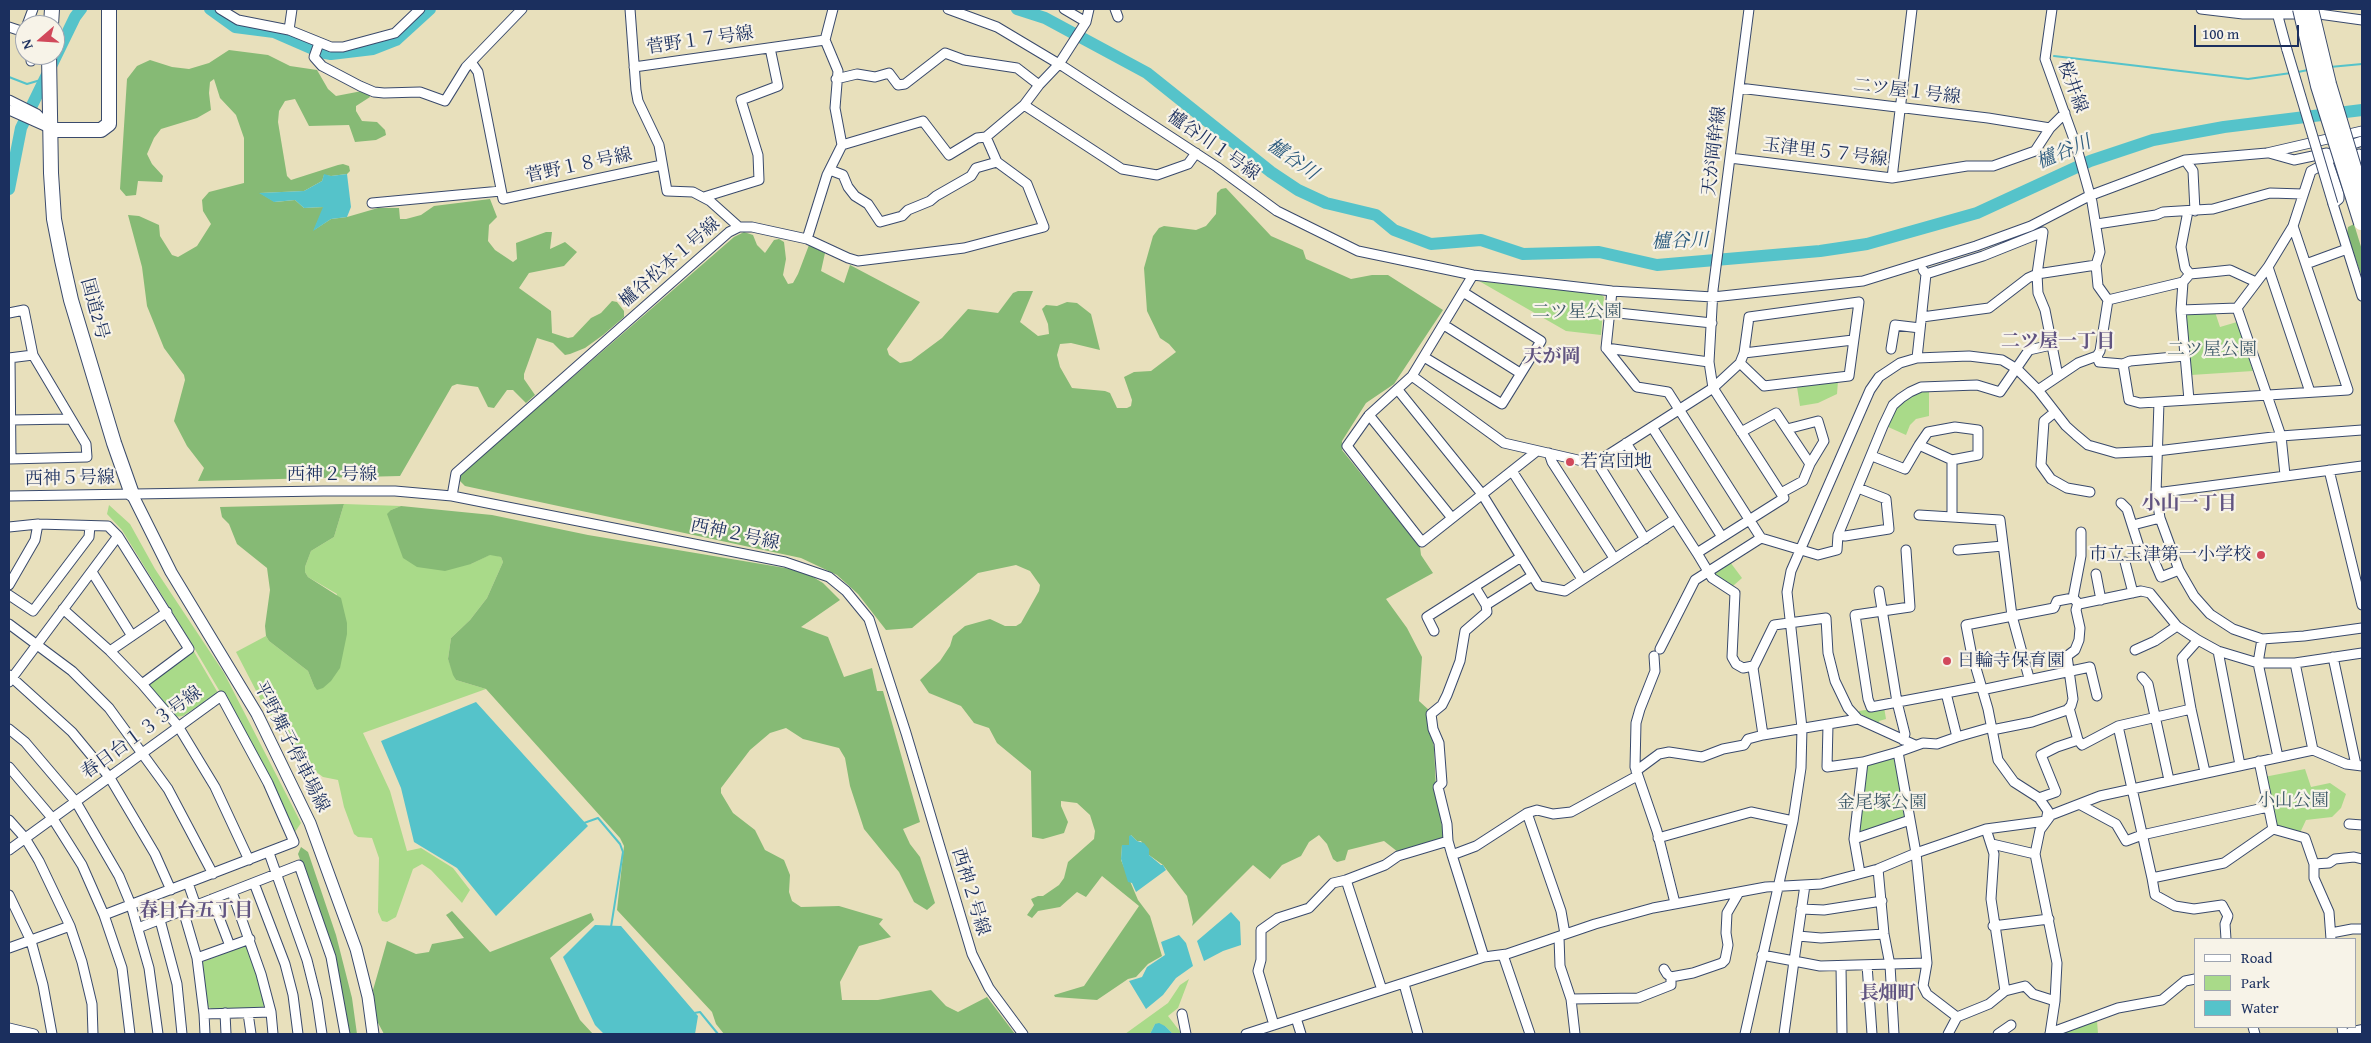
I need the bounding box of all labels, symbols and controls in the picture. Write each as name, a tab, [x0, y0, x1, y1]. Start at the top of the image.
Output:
north arrow	[15, 15, 65, 65]
scale bar	[2196, 15, 2301, 47]
street label: 菅野１７号線	[645, 23, 755, 59]
text: 100 m	[2202, 23, 2239, 44]
text: N	[16, 37, 38, 52]
street label: 桜井線	[2053, 58, 2091, 116]
street label: 二ツ屋１号線	[1852, 75, 1962, 109]
street label: 天が岡幹線	[1699, 105, 1731, 197]
street label: 櫨谷川１号線	[1163, 106, 1263, 186]
water label: 櫨谷川	[2033, 131, 2095, 175]
water label: 櫨谷川	[1262, 134, 1322, 186]
street label: 玉津里５７号線	[1761, 135, 1889, 171]
street label: 菅野１８号線	[524, 144, 634, 188]
street label: 櫨谷松本１号線	[615, 214, 725, 312]
water label: 櫨谷川	[1651, 230, 1709, 254]
street label: 国道2号	[75, 276, 113, 342]
park label: 二ツ星公園	[1532, 301, 1622, 323]
district label: 二ツ屋一丁目	[2001, 331, 2115, 353]
park label: 二ツ屋公園	[2167, 339, 2257, 361]
district label: 天が岡	[1524, 346, 1580, 368]
place label: 若宮団地	[1580, 451, 1652, 473]
marker: 若宮団地	[1564, 456, 1576, 468]
street label: 西神２号線	[287, 464, 377, 486]
street label: 西神５号線	[25, 467, 115, 491]
district label: 小山一丁目	[2142, 493, 2236, 515]
street label: 西神２号線	[689, 515, 781, 555]
place label: 市立玉津第一小学校	[2089, 544, 2251, 566]
marker: 市立玉津第一小学校	[2255, 549, 2267, 561]
place label: 日輪寺保育園	[1957, 650, 2065, 672]
marker: 日輪寺保育園	[1941, 655, 1953, 667]
street label: 平野舞子停車場線	[249, 678, 333, 816]
street label: 春日台１３３号線	[77, 682, 207, 784]
park label: 小山公園	[2257, 790, 2329, 812]
park label: 金尾塚公園	[1837, 792, 1927, 814]
street label: 西神２号線	[947, 846, 993, 938]
district label: 春日台五丁目	[139, 900, 253, 922]
legend	[2194, 938, 2356, 1028]
text: Road	[2241, 947, 2272, 968]
text: Park	[2241, 972, 2270, 993]
district label: 長畑町	[1860, 983, 1916, 1005]
text: Water	[2241, 997, 2279, 1018]

